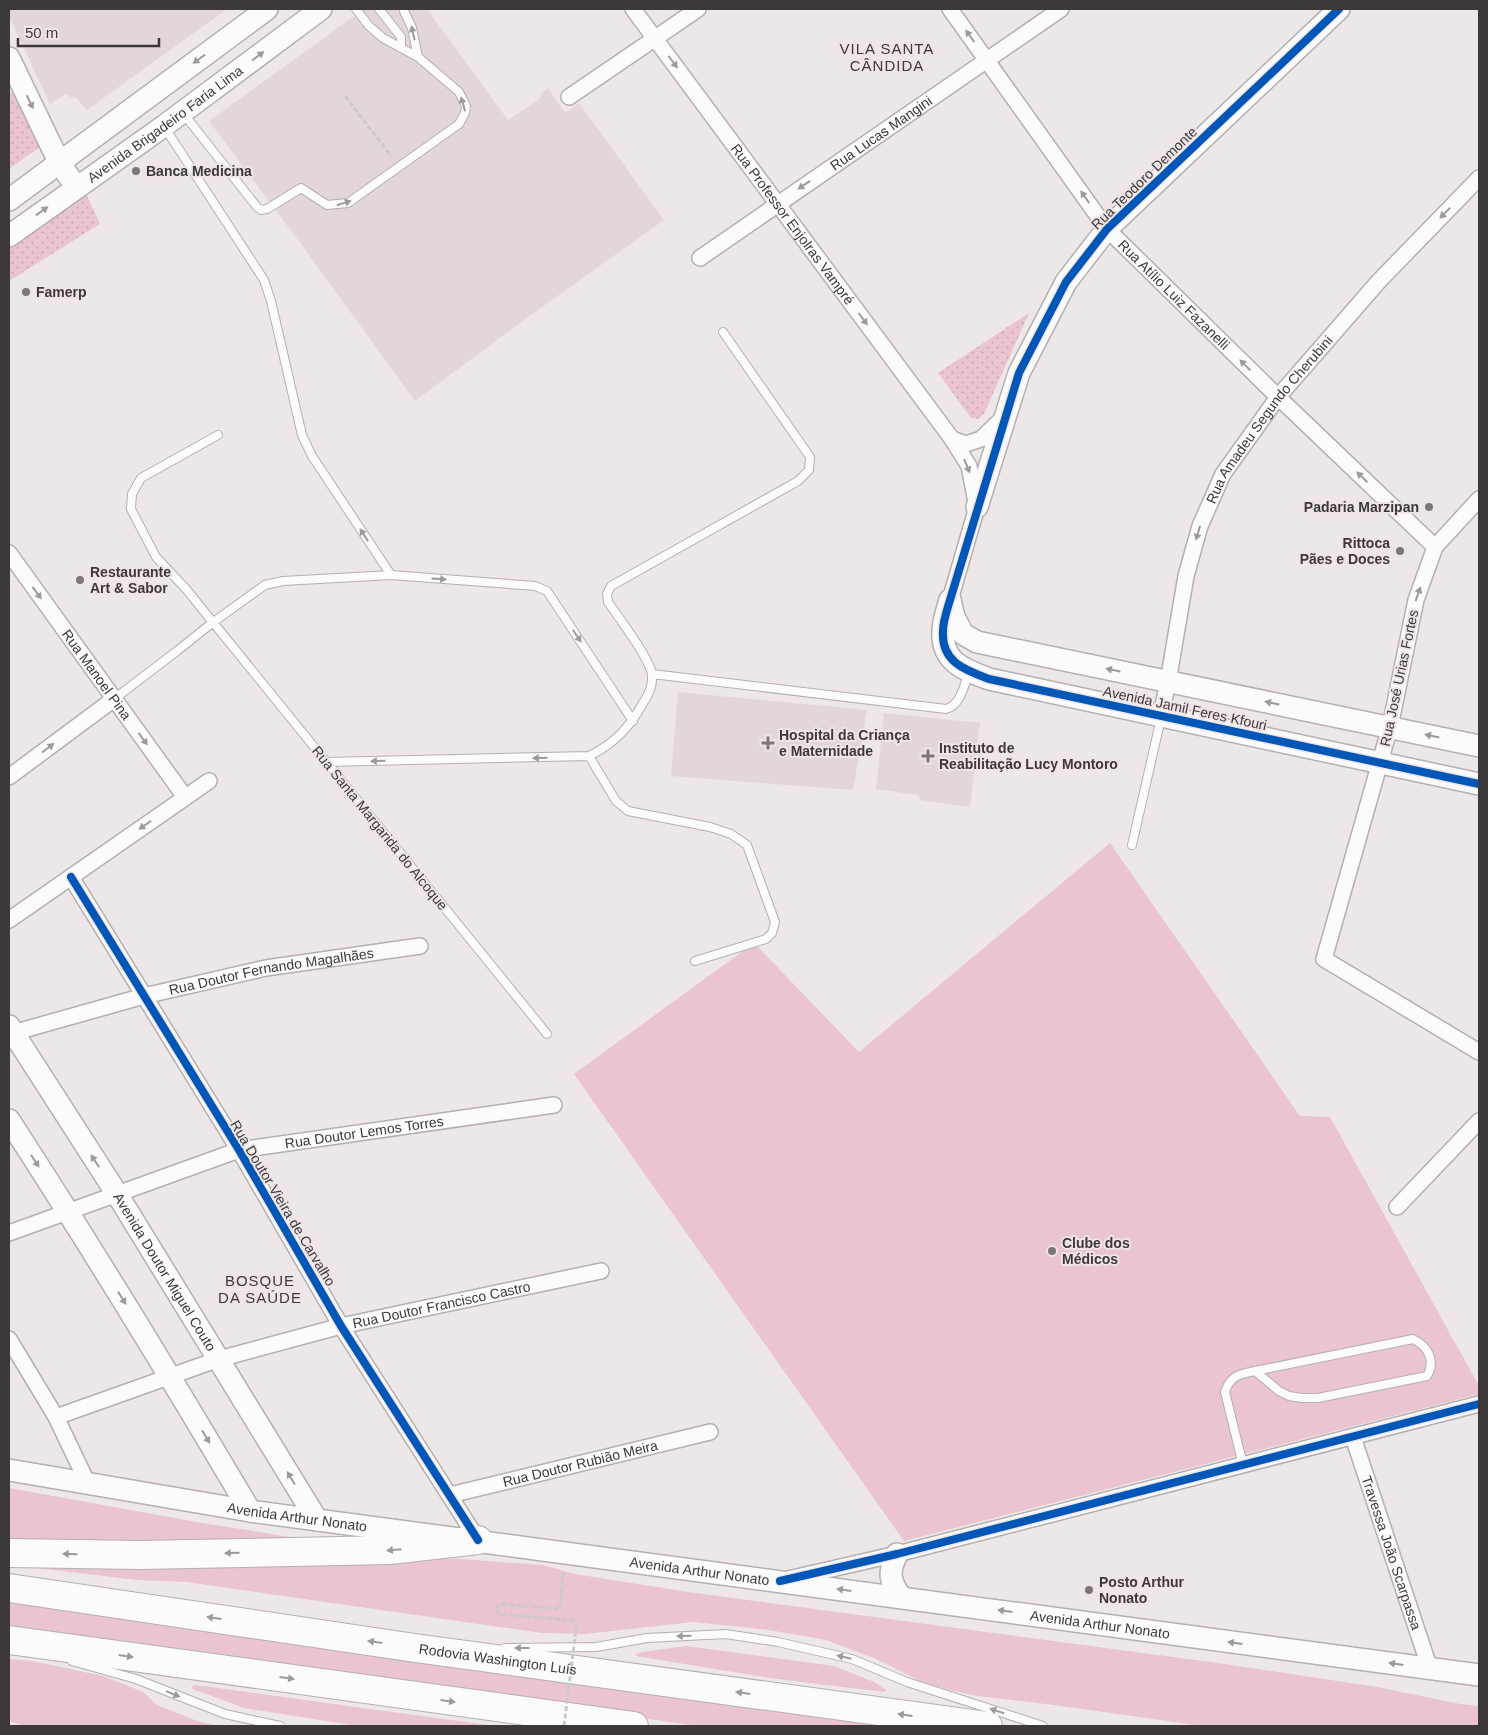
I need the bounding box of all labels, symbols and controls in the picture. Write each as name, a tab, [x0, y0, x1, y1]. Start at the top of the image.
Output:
scale bar	[18, 15, 159, 47]
text: 50 m	[25, 24, 58, 41]
one-way arrow	[409, 26, 417, 41]
one-way arrow	[965, 29, 975, 43]
district label: VILA SANTA CÂNDIDA	[840, 40, 934, 74]
one-way arrow	[251, 51, 265, 61]
one-way arrow	[193, 53, 206, 64]
one-way arrow	[667, 55, 678, 68]
street label: Avenida Brigadeiro Faria Lima	[84, 62, 246, 186]
street label: Rua Lucas Mangini	[827, 92, 935, 174]
one-way arrow	[26, 95, 34, 109]
one-way arrow	[459, 96, 467, 112]
street label: Rua Teodoro Demonte	[1088, 123, 1200, 233]
street label: Rua Professor Enjolras Vampré	[728, 141, 858, 308]
place label: Banca Medicina	[146, 163, 252, 179]
marker: Banca Medicina	[130, 165, 142, 177]
one-way arrow	[798, 180, 811, 190]
one-way arrow	[1080, 190, 1090, 203]
one-way arrow	[337, 198, 352, 206]
one-way arrow	[35, 206, 49, 216]
one-way arrow	[1439, 207, 1451, 219]
street label: Rua Atílio Luiz Fazanelli	[1115, 237, 1233, 353]
place label: Famerp	[36, 284, 87, 300]
marker: Famerp	[20, 286, 32, 298]
one-way arrow	[858, 312, 868, 326]
street label: Rua Amadeu Segundo Cherubini	[1203, 332, 1336, 506]
one-way arrow	[1239, 359, 1251, 371]
one-way arrow	[963, 459, 971, 474]
one-way arrow	[1356, 471, 1368, 483]
place label: Padaria Marzipan	[1304, 499, 1419, 515]
marker: Padaria Marzipan	[1423, 501, 1435, 513]
one-way arrow	[1193, 526, 1201, 541]
one-way arrow	[359, 528, 369, 541]
place label: Rittoca Pães e Doces	[1300, 535, 1390, 567]
marker: Rittoca Pães e Doces	[1394, 545, 1406, 557]
place label: Restaurante Art & Sabor	[90, 564, 171, 596]
marker: Restaurante Art & Sabor	[74, 574, 86, 586]
one-way arrow	[432, 575, 448, 583]
one-way arrow	[32, 586, 43, 599]
one-way arrow	[1415, 586, 1423, 601]
street label: Rua José Urias Fortes	[1377, 608, 1421, 748]
street label: Rua Manoel Pina	[59, 626, 135, 723]
one-way arrow	[572, 629, 582, 643]
one-way arrow	[1106, 666, 1121, 674]
street label: Avenida Jamil Feres Kfouri	[1102, 683, 1268, 733]
one-way arrow	[1265, 699, 1280, 707]
place label: Hospital da Criança e Maternidade	[779, 727, 910, 759]
one-way arrow	[138, 732, 148, 745]
one-way arrow	[1424, 732, 1439, 740]
marker: Hospital da Criança e Maternidade	[761, 736, 775, 750]
place label: Instituto de Reabilitação Lucy Montoro	[939, 740, 1118, 772]
one-way arrow	[41, 743, 55, 753]
street label: Rua Santa Margarida do Alcoque	[309, 743, 451, 913]
marker: Instituto de Reabilitação Lucy Montoro	[921, 749, 935, 763]
one-way arrow	[532, 754, 548, 762]
one-way arrow	[370, 757, 386, 765]
one-way arrow	[138, 820, 152, 830]
street label: Rua Doutor Fernando Magalhães	[167, 945, 375, 998]
street label: Rua Doutor Lemos Torres	[284, 1113, 445, 1151]
street label: Rua Doutor Vieira de Carvalho	[227, 1117, 339, 1289]
one-way arrow	[31, 1154, 40, 1167]
one-way arrow	[91, 1155, 100, 1168]
street label: Avenida Doutor Miguel Couto	[110, 1190, 219, 1354]
place label: Clube dos Médicos	[1062, 1235, 1130, 1267]
marker: Clube dos Médicos	[1046, 1245, 1058, 1257]
district label: BOSQUE DA SAÚDE	[218, 1272, 302, 1306]
street label: Rua Doutor Francisco Castro	[351, 1278, 532, 1331]
one-way arrow	[117, 1292, 126, 1305]
one-way arrow	[202, 1431, 211, 1444]
street label: Rua Doutor Rubião Meira	[501, 1437, 660, 1490]
one-way arrow	[287, 1471, 296, 1485]
street label: Travessa João Scarpassa	[1358, 1474, 1425, 1632]
street label: Avenida Arthur Nonato	[226, 1499, 368, 1535]
one-way arrow	[386, 1546, 402, 1554]
one-way arrow	[61, 1550, 77, 1558]
one-way arrow	[224, 1550, 240, 1558]
street label: Avenida Arthur Nonato	[629, 1554, 771, 1588]
place label: Posto Arthur Nonato	[1099, 1574, 1185, 1606]
marker: Posto Arthur Nonato	[1083, 1584, 1095, 1596]
one-way arrow	[835, 1586, 851, 1594]
one-way arrow	[996, 1607, 1012, 1615]
street label: Avenida Arthur Nonato	[1029, 1607, 1171, 1642]
one-way arrow	[205, 1614, 221, 1622]
one-way arrow	[675, 1632, 691, 1640]
one-way arrow	[366, 1637, 382, 1645]
one-way arrow	[1227, 1638, 1243, 1646]
street label: Rodovia Washington Luís	[418, 1641, 578, 1678]
one-way arrow	[514, 1644, 530, 1652]
one-way arrow	[119, 1652, 135, 1660]
one-way arrow	[836, 1653, 851, 1661]
one-way arrow	[1388, 1660, 1404, 1668]
one-way arrow	[280, 1674, 296, 1682]
one-way arrow	[735, 1689, 751, 1697]
one-way arrow	[166, 1690, 181, 1698]
one-way arrow	[441, 1697, 457, 1705]
one-way arrow	[989, 1707, 1004, 1715]
one-way arrow	[896, 1711, 912, 1719]

